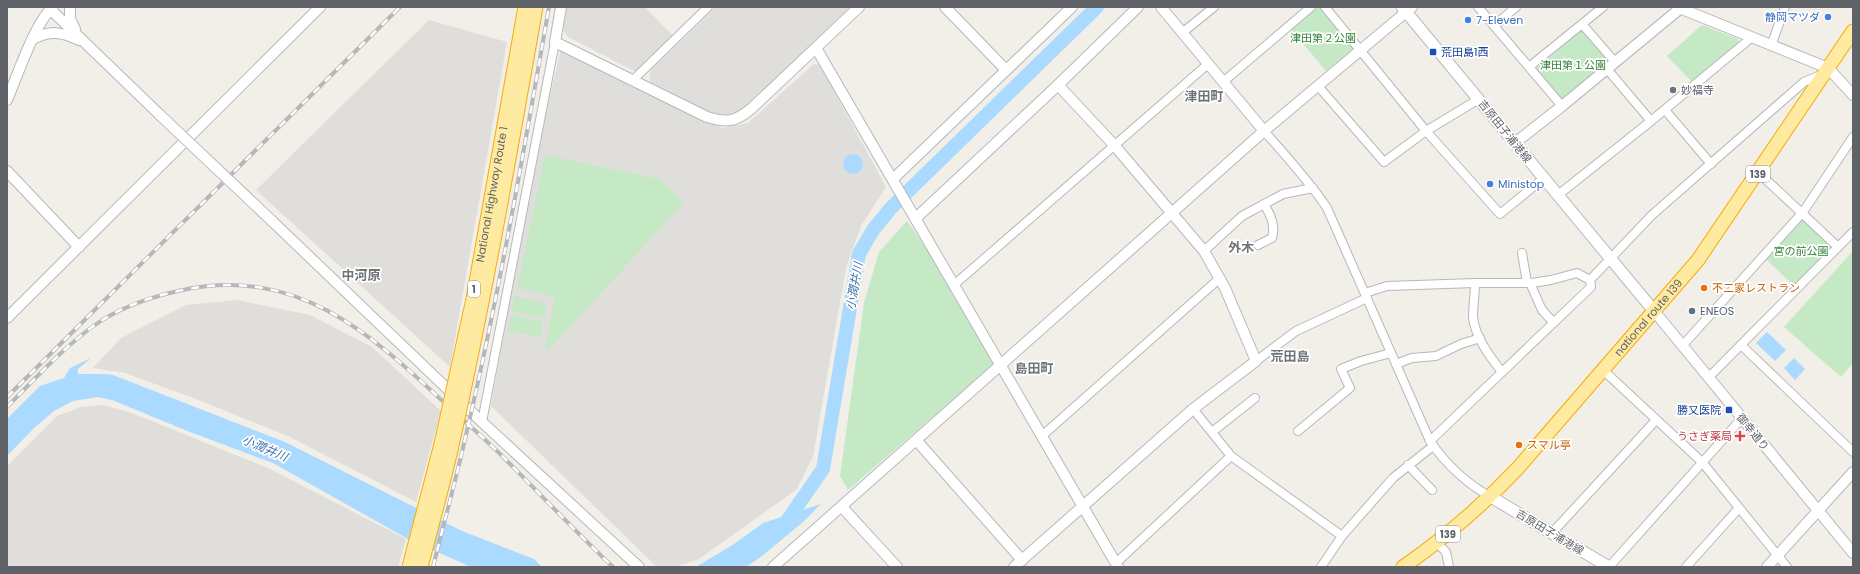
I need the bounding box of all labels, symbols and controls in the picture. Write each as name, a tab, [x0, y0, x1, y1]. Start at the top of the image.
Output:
place label: 静岡マツダ	[1765, 9, 1820, 25]
place label: 7-Eleven	[1476, 12, 1523, 28]
marker: 静岡マツダ	[1823, 12, 1833, 22]
marker: 7-Eleven	[1463, 15, 1473, 25]
park label: 津田第２公園	[1290, 30, 1356, 46]
place label: 荒田島1西	[1441, 44, 1489, 60]
marker: 荒田島1西	[1428, 47, 1438, 57]
park label: 津田第１公園	[1540, 57, 1606, 73]
place label: 妙福寺	[1681, 82, 1714, 98]
marker: 妙福寺	[1668, 85, 1678, 95]
district label: 津田町	[1184, 87, 1224, 106]
street label: 吉原田子浦港線	[1475, 96, 1535, 166]
street label: National Highway Route 1	[472, 125, 512, 263]
road number: 139	[1746, 166, 1770, 182]
place label: Ministop	[1498, 176, 1544, 192]
marker: Ministop	[1485, 179, 1495, 189]
district label: 外木	[1228, 238, 1255, 257]
park label: 宮の前公園	[1774, 243, 1829, 259]
water label: 小潤井川	[841, 259, 867, 311]
district label: 中河原	[341, 266, 381, 285]
street label: national route 139	[1610, 275, 1686, 360]
place label: 不二家レストラン	[1712, 280, 1800, 296]
road number: 1	[468, 281, 480, 297]
marker: 不二家レストラン	[1699, 283, 1709, 293]
place label: ENEOS	[1700, 303, 1734, 319]
marker: ENEOS	[1687, 306, 1697, 316]
district label: 荒田島	[1270, 347, 1310, 366]
district label: 島田町	[1014, 359, 1054, 378]
place label: 勝又医院	[1677, 402, 1721, 418]
marker: 勝又医院	[1724, 405, 1734, 415]
street label: 御幸通り	[1732, 409, 1773, 454]
place label: うさぎ薬局	[1677, 428, 1732, 444]
water label: 小潤井川	[240, 431, 292, 466]
marker: うさぎ薬局	[1735, 431, 1745, 441]
place label: スマル亭	[1527, 437, 1571, 453]
marker: スマル亭	[1514, 440, 1524, 450]
street label: 吉原田子浦港線	[1513, 505, 1587, 559]
road number: 139	[1436, 526, 1460, 542]

